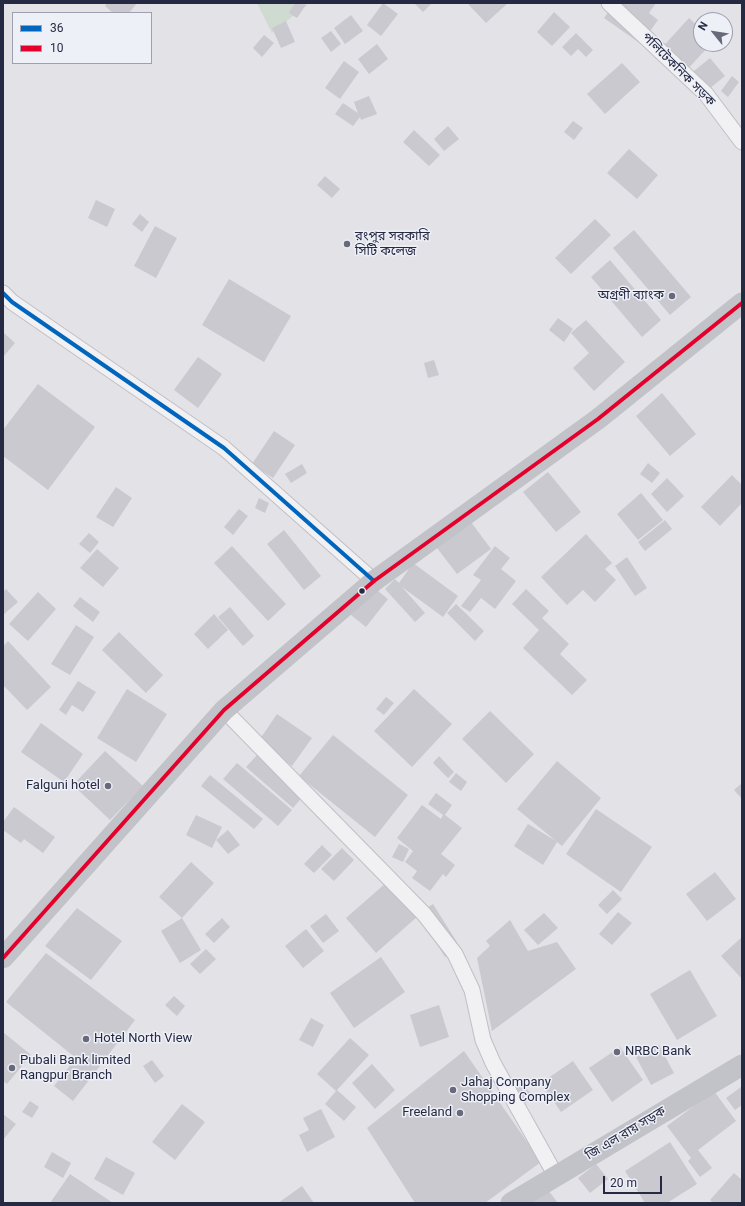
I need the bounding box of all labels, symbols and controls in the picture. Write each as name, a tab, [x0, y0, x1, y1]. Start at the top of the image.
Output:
legend	[12, 12, 152, 64]
north arrow	[693, 12, 733, 52]
text: N	[695, 20, 711, 33]
text: 36	[50, 21, 64, 35]
street label: পলিটেকনিক সড়ক	[638, 30, 718, 110]
text: 10	[50, 41, 64, 55]
place label: রংপুর সরকারি সিটি কলেজ	[355, 229, 430, 260]
marker: রংপুর সরকারি সিটি কলেজ	[342, 239, 352, 249]
place label: অগ্রণী ব্যাংক	[598, 288, 664, 304]
marker: অগ্রণী ব্যাংক	[667, 291, 677, 301]
unlabelled marker	[357, 586, 367, 596]
place label: Falguni hotel	[26, 778, 100, 794]
marker: Falguni hotel	[103, 781, 113, 791]
place label: Hotel North View	[94, 1031, 192, 1047]
marker: Hotel North View	[81, 1034, 91, 1044]
place label: NRBC Bank	[625, 1044, 691, 1060]
marker: NRBC Bank	[612, 1047, 622, 1057]
place label: Pubali Bank limited Rangpur Branch	[20, 1053, 131, 1084]
marker: Pubali Bank limited Rangpur Branch	[7, 1063, 17, 1073]
place label: Jahaj Company Shopping Complex	[461, 1075, 570, 1106]
marker: Jahaj Company Shopping Complex	[448, 1085, 458, 1095]
street label: জি এল রায় সড়ক	[583, 1104, 669, 1164]
place label: Freeland	[402, 1105, 452, 1121]
marker: Freeland	[455, 1108, 465, 1118]
scale bar	[605, 1168, 664, 1194]
text: 20 m	[610, 1176, 637, 1190]

